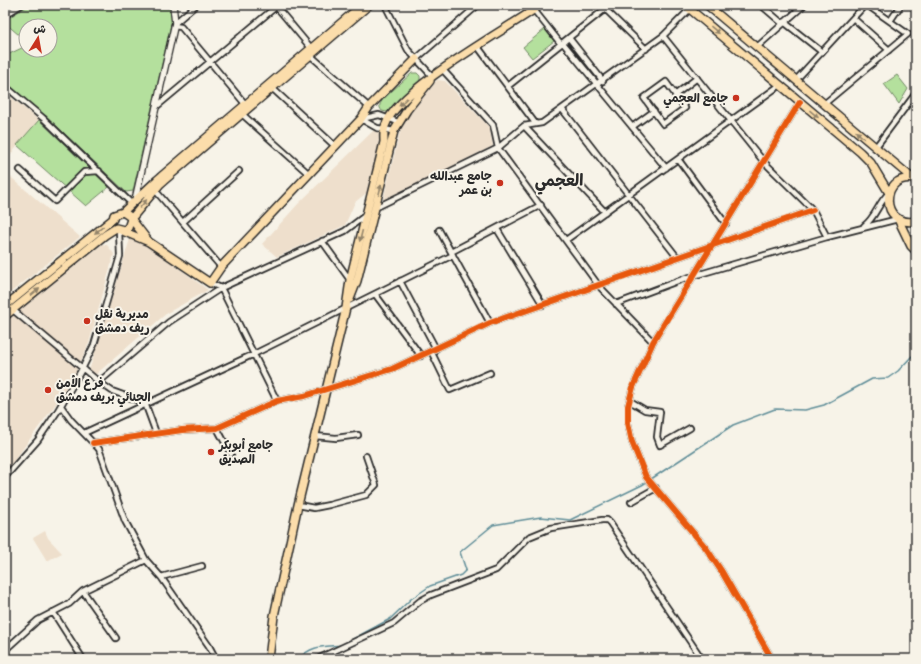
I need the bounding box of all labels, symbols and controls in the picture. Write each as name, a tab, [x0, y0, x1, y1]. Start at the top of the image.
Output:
north arrow	[18, 18, 58, 58]
text: ش	[33, 21, 47, 36]
one-way arrow	[710, 26, 720, 35]
place label: جامع العجمي	[663, 91, 728, 109]
marker: جامع العجمي	[731, 93, 741, 103]
one-way arrow	[398, 97, 408, 106]
one-way arrow	[809, 109, 820, 118]
one-way arrow	[855, 131, 866, 140]
place label: جامع عبدالله بن عمر	[430, 169, 492, 197]
district label: العجمي	[535, 171, 583, 195]
marker: جامع عبدالله بن عمر	[495, 178, 505, 188]
one-way arrow	[378, 184, 384, 196]
one-way arrow	[138, 199, 147, 210]
one-way arrow	[93, 225, 104, 234]
one-way arrow	[357, 230, 363, 243]
one-way arrow	[30, 287, 41, 296]
place label: مديرية نقل ريف دمشق	[95, 307, 150, 335]
marker: مديرية نقل ريف دمشق	[82, 316, 92, 326]
place label: فرع الأمن الجنائي بريف دمشق	[56, 374, 151, 408]
marker: فرع الأمن الجنائي بريف دمشق	[43, 385, 53, 395]
place label: جامع أبوبكر الصديق	[218, 437, 273, 466]
marker: جامع أبوبكر الصديق	[206, 447, 216, 457]

